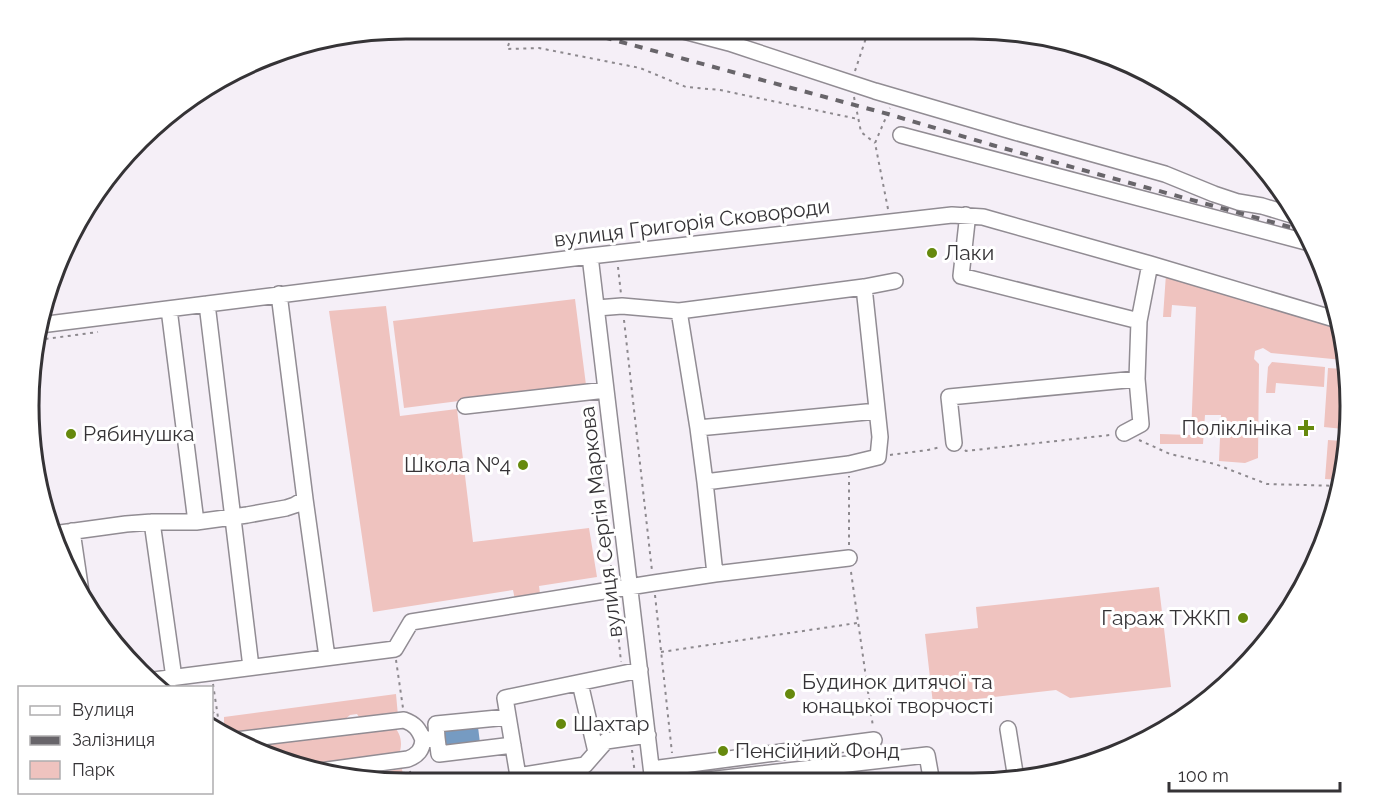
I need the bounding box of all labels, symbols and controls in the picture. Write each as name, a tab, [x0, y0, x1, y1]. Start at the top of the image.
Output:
street label: вулиця Григорія Сковороди	[553, 193, 831, 252]
place label: Лаки	[944, 240, 994, 265]
marker: Лаки	[925, 246, 939, 260]
street label: вулиця Сергія Маркова	[574, 405, 627, 639]
place label: Поліклініка	[1181, 415, 1292, 440]
marker: Поліклініка	[1297, 419, 1315, 437]
place label: Рябинушка	[83, 421, 195, 446]
marker: Рябинушка	[64, 427, 78, 441]
place label: Школа №4	[404, 452, 511, 477]
marker: Школа №4	[516, 458, 530, 472]
place label: Гараж ТЖКП	[1101, 605, 1231, 630]
marker: Гараж ТЖКП	[1236, 611, 1250, 625]
place label: Будинок дитячої та юнацької творчості	[802, 669, 993, 718]
legend	[18, 686, 213, 794]
marker: Будинок дитячої та юнацької творчості	[783, 687, 797, 701]
text: Вулиця	[72, 699, 134, 720]
place label: Шахтар	[573, 711, 649, 736]
marker: Шахтар	[554, 717, 568, 731]
text: Залізниця	[72, 729, 155, 750]
place label: Пенсійний Фонд	[735, 738, 900, 763]
marker: Пенсійний Фонд	[716, 744, 730, 758]
scale bar	[1169, 755, 1340, 793]
text: Парк	[72, 759, 115, 780]
text: 100 m	[1178, 765, 1229, 786]

